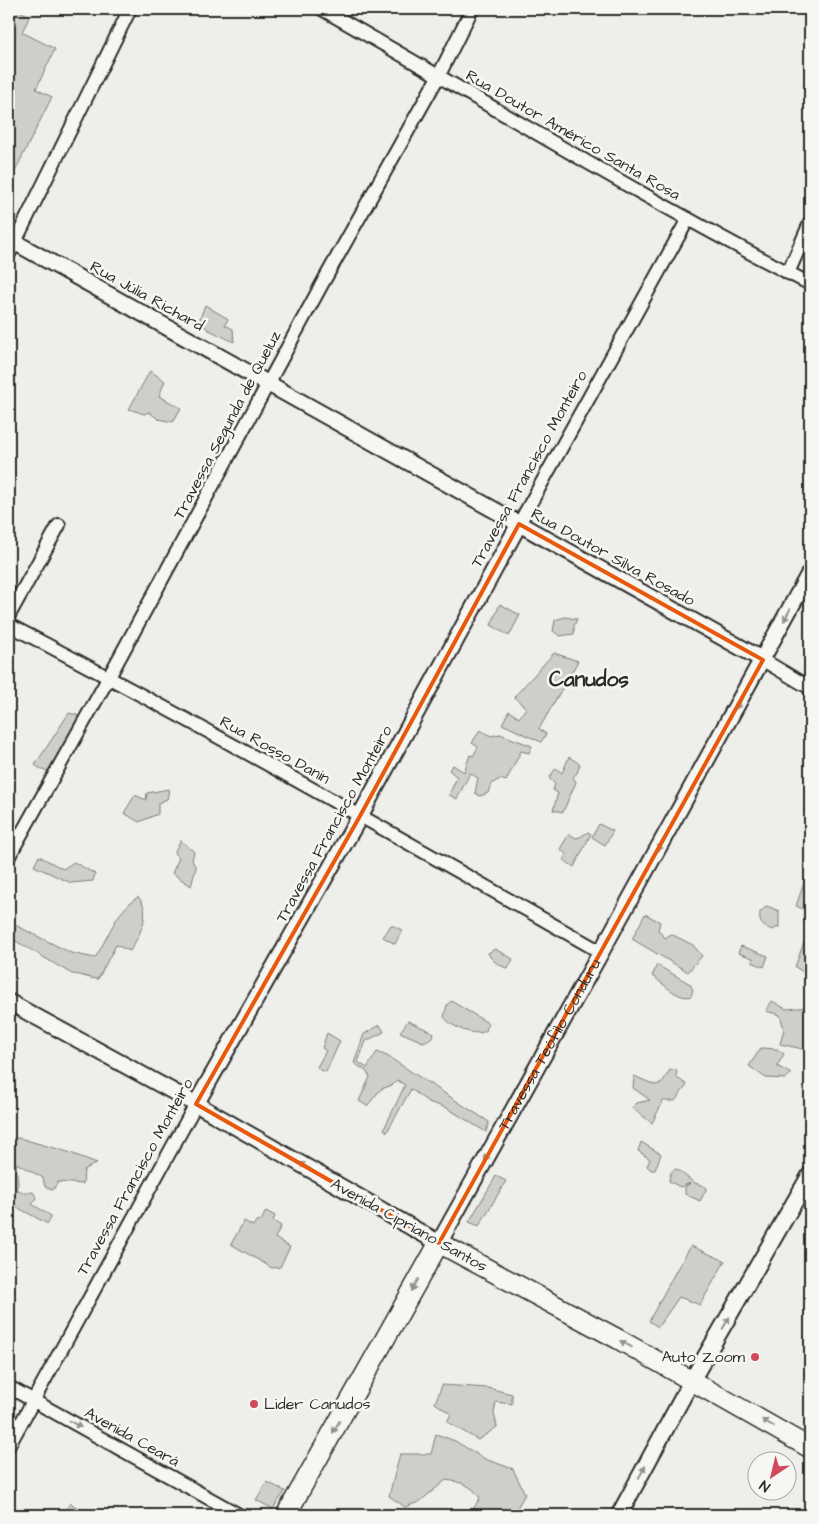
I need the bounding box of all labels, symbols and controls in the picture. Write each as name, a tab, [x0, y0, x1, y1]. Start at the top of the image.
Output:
street label: Rua Doutor Américo Santa Rosa	[462, 64, 684, 206]
street label: Rua Júlia Richard	[86, 256, 208, 336]
street label: Travessa Segunda de Queluz	[168, 327, 287, 524]
street label: Travessa Francisco Monteiro	[466, 366, 592, 572]
street label: Rua Doutor Silva Rosado	[527, 503, 699, 611]
one-way arrow	[783, 607, 791, 622]
district label: Canudos	[549, 665, 629, 694]
one-way arrow	[735, 695, 743, 710]
street label: Rua Rosso Danin	[216, 711, 334, 789]
street label: Travessa Francisco Monteiro	[271, 721, 397, 927]
one-way arrow	[656, 838, 665, 852]
street label: Travessa Teófilo Conduru	[493, 955, 606, 1135]
street label: Travessa Francisco Monteiro	[72, 1074, 198, 1280]
one-way arrow	[483, 1148, 492, 1162]
one-way arrow	[299, 1162, 312, 1171]
street label: Avenida Cipriano Santos	[327, 1173, 491, 1277]
one-way arrow	[411, 1278, 419, 1293]
one-way arrow	[721, 1317, 730, 1330]
one-way arrow	[620, 1339, 633, 1348]
place label: Auto Zoom	[662, 1346, 746, 1368]
marker: Auto Zoom	[749, 1351, 761, 1363]
place label: Lider Canudos	[264, 1393, 370, 1415]
marker: Lider Canudos	[248, 1398, 260, 1410]
street label: Avenida Ceará	[81, 1402, 183, 1472]
one-way arrow	[68, 1419, 81, 1428]
one-way arrow	[761, 1419, 775, 1428]
one-way arrow	[331, 1421, 340, 1434]
north arrow	[746, 1452, 796, 1502]
one-way arrow	[638, 1465, 646, 1480]
text: N	[756, 1475, 774, 1497]

